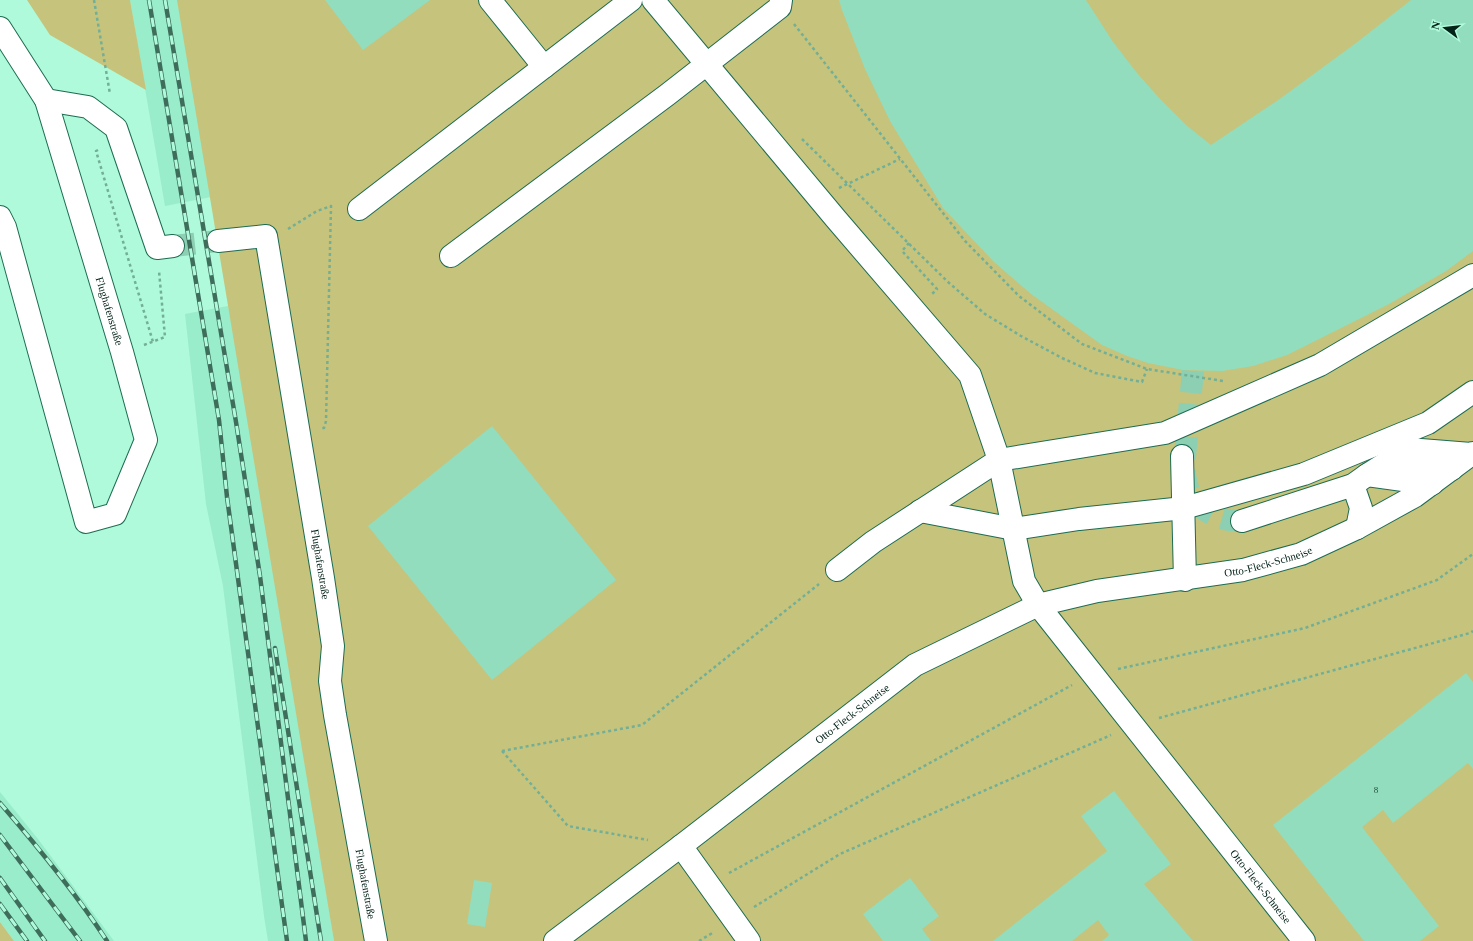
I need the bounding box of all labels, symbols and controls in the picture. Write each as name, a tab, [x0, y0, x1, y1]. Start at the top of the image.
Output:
north arrow	[1425, 8, 1465, 48]
text: N	[1429, 20, 1442, 31]
street label: Flughafenstraße	[94, 275, 126, 347]
street label: Flughafenstraße	[309, 528, 332, 600]
street label: Otto-Fleck-Schneise	[1223, 544, 1314, 579]
street label: Otto-Fleck-Schneise	[813, 681, 892, 746]
house number: 8	[1374, 785, 1379, 795]
street label: Otto-Fleck-Schneise	[1228, 847, 1294, 926]
street label: Flughafenstraße	[353, 848, 378, 920]

